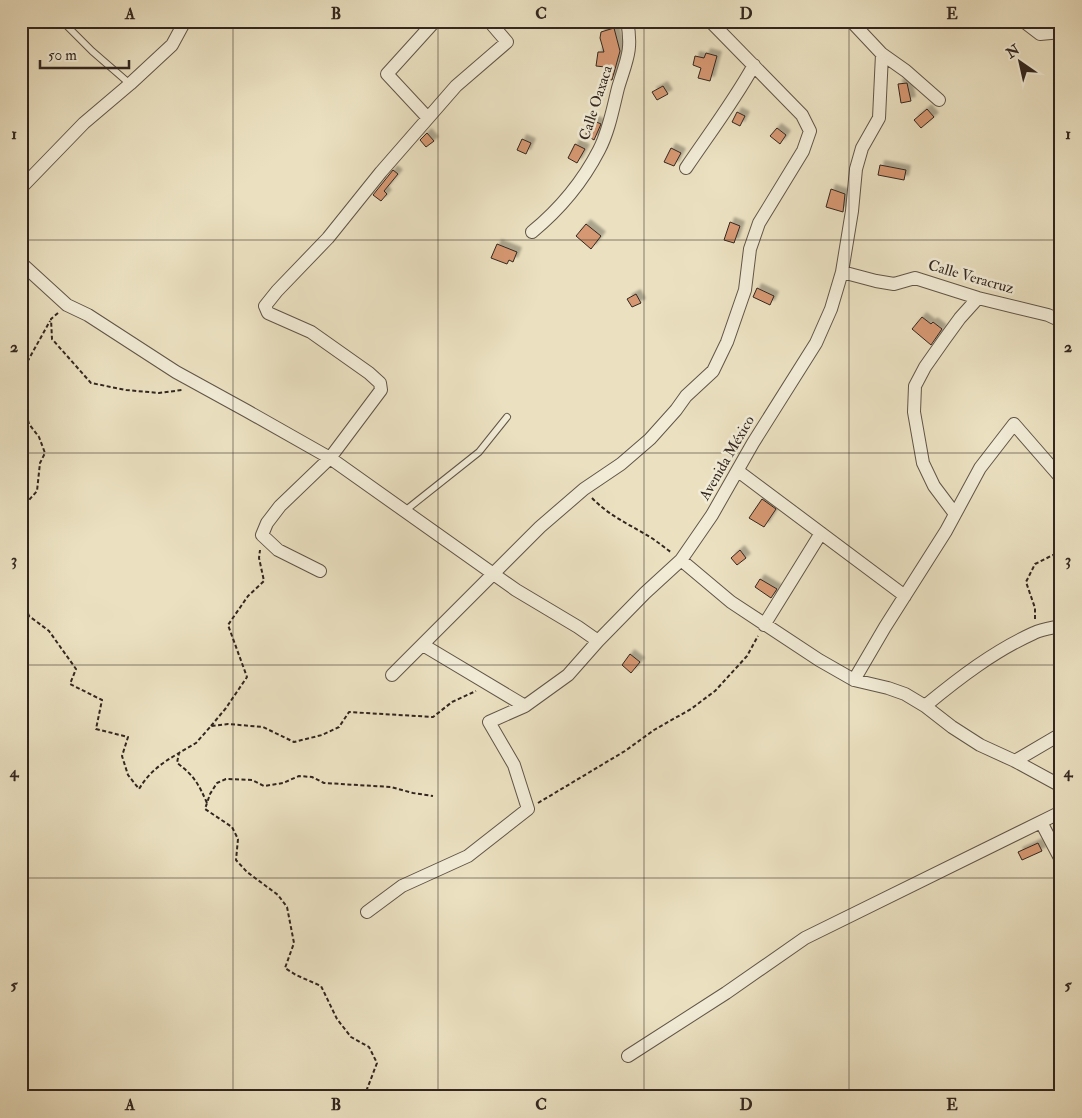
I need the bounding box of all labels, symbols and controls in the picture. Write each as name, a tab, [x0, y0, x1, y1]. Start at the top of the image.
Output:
text: A	[124, 4, 136, 24]
text: B	[331, 4, 341, 24]
text: C	[535, 4, 547, 24]
text: D	[739, 4, 753, 24]
text: E	[946, 4, 958, 24]
scale bar	[40, 38, 129, 70]
north arrow	[994, 38, 1044, 88]
text: N	[1002, 41, 1023, 63]
text: 50 m	[48, 46, 77, 65]
street label: Calle Oaxaca	[575, 62, 617, 143]
text: 1	[11, 124, 17, 144]
text: 1	[1065, 124, 1071, 144]
street label: Calle Veracruz	[926, 256, 1016, 298]
text: 2	[10, 337, 18, 357]
text: 2	[1064, 337, 1072, 357]
street label: Avenida México	[695, 412, 759, 505]
text: 3	[11, 550, 17, 570]
text: 3	[1065, 550, 1071, 570]
text: 4	[9, 762, 20, 782]
text: 4	[1063, 762, 1074, 782]
text: 5	[10, 975, 18, 995]
text: 5	[1064, 975, 1072, 995]
text: A	[124, 1095, 136, 1115]
text: B	[331, 1095, 341, 1115]
text: C	[535, 1095, 547, 1115]
text: D	[739, 1095, 753, 1115]
text: E	[946, 1095, 958, 1115]

